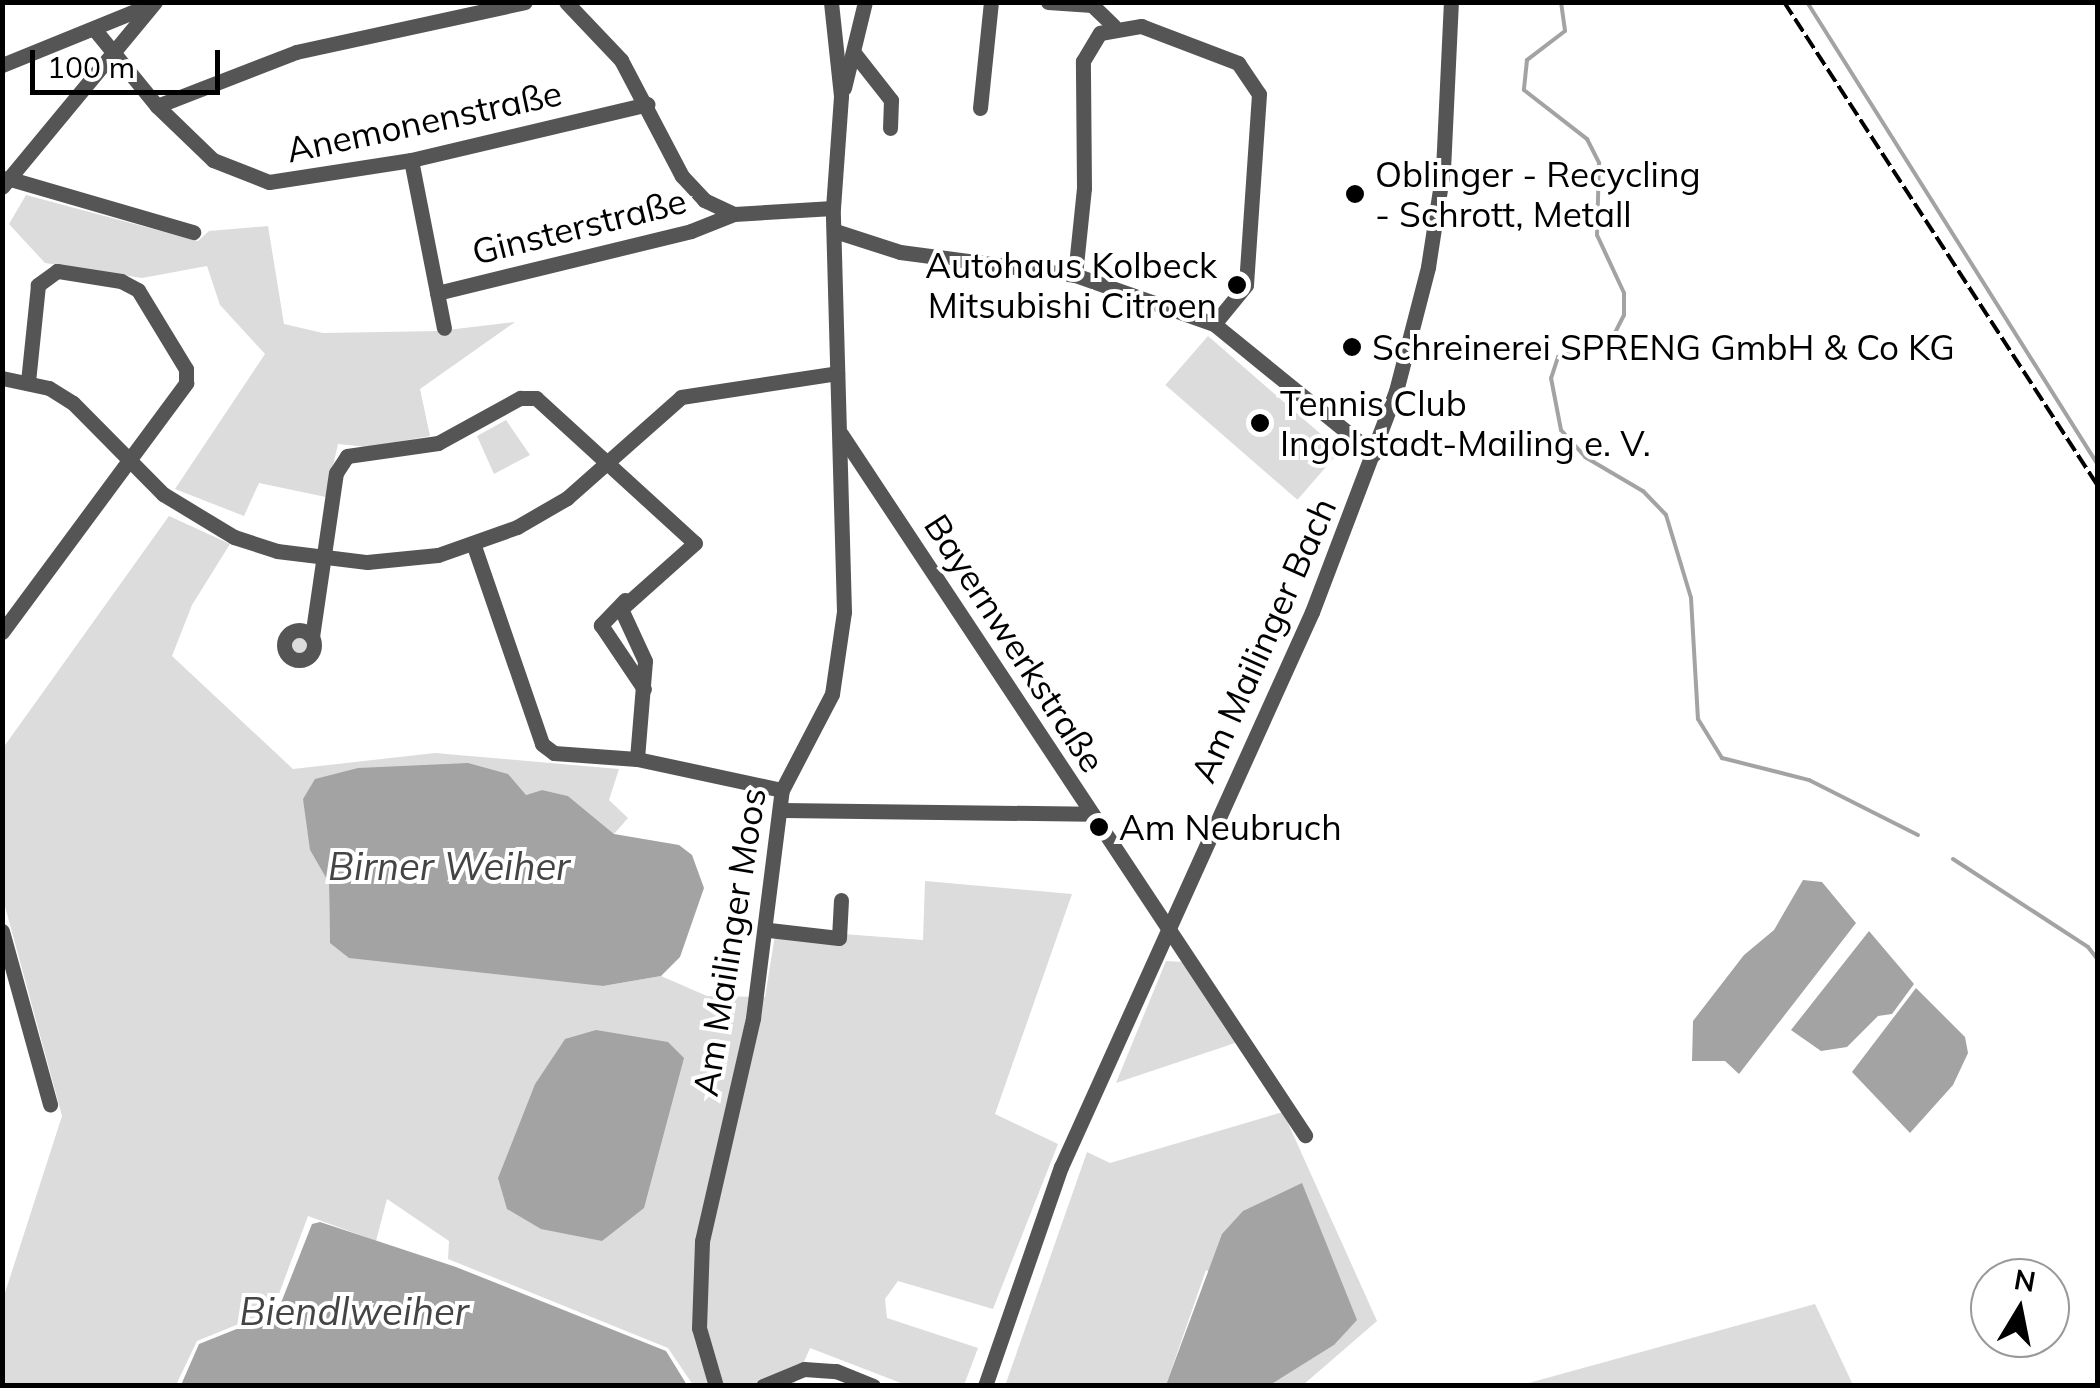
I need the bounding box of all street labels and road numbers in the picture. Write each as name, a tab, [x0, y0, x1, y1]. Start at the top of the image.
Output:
street label: Anemonenstraße	[283, 71, 565, 171]
street label: Ginsterstraße	[467, 179, 691, 273]
street label: Am Mailinger Bach	[1181, 491, 1345, 789]
street label: Bayernwerkstraße	[916, 506, 1114, 780]
street label: Am Mailinger Moos	[684, 785, 774, 1099]

